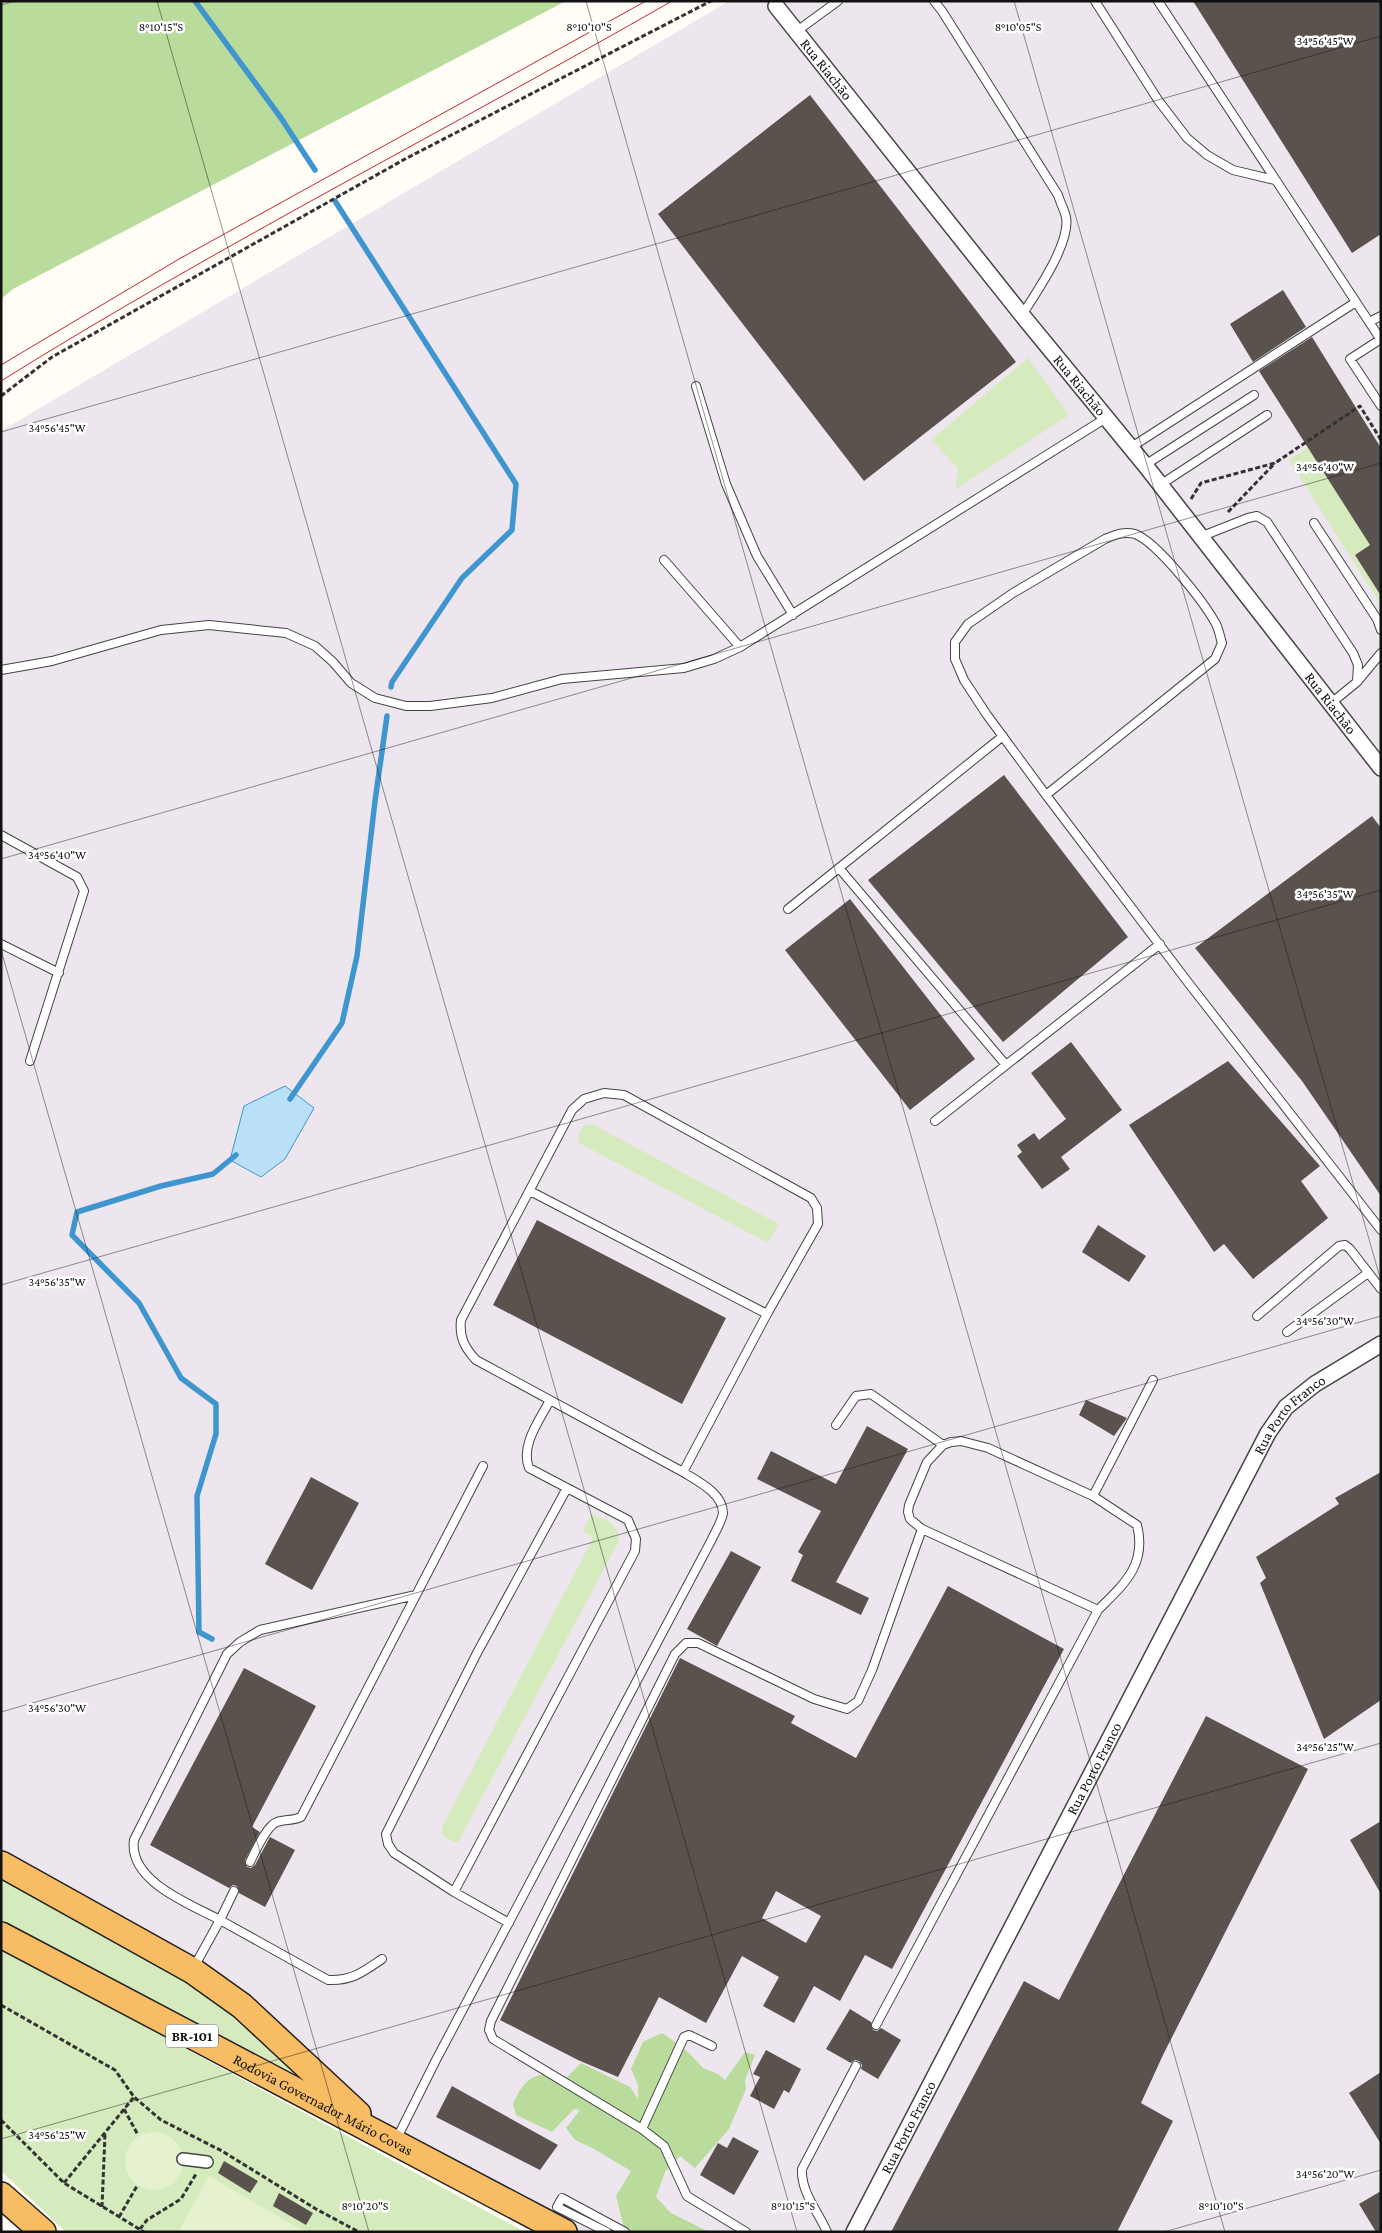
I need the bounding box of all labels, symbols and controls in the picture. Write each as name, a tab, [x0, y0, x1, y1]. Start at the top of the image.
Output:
text: 8°10'15"S	[139, 20, 184, 34]
text: 8°10'10"S	[566, 20, 612, 34]
text: 8°10'05"S	[995, 20, 1042, 34]
text: 34°56'45"W	[1296, 34, 1354, 48]
street label: Rua Riachão	[797, 36, 856, 103]
street label: Rua Riachão	[1050, 352, 1109, 419]
text: 34°56'45"W	[28, 421, 86, 435]
text: 34°56'40"W	[1296, 460, 1354, 474]
street label: Rua Riachão	[1302, 669, 1360, 737]
text: 34°56'40"W	[28, 848, 86, 862]
text: 34°56'35"W	[1296, 887, 1354, 901]
text: 34°56'35"W	[28, 1275, 86, 1289]
text: 34°56'30"W	[1296, 1314, 1354, 1328]
street label: Rua Porto Franco	[1250, 1372, 1328, 1457]
text: 34°56'30"W	[28, 1701, 86, 1715]
street label: Rua Porto Franco	[1064, 1720, 1125, 1818]
text: 34°56'25"W	[1296, 1740, 1354, 1754]
road number: BR-101	[166, 2024, 218, 2048]
street label: Rodovia Governador Mário Covas	[231, 2051, 415, 2159]
street label: Rua Porto Franco	[878, 2078, 939, 2176]
text: 34°56'25"W	[28, 2128, 86, 2142]
text: 34°56'20"W	[1296, 2167, 1354, 2181]
text: 8°10'20"S	[342, 2199, 389, 2213]
text: 8°10'15"S	[771, 2199, 816, 2213]
text: 8°10'10"S	[1198, 2199, 1244, 2213]

